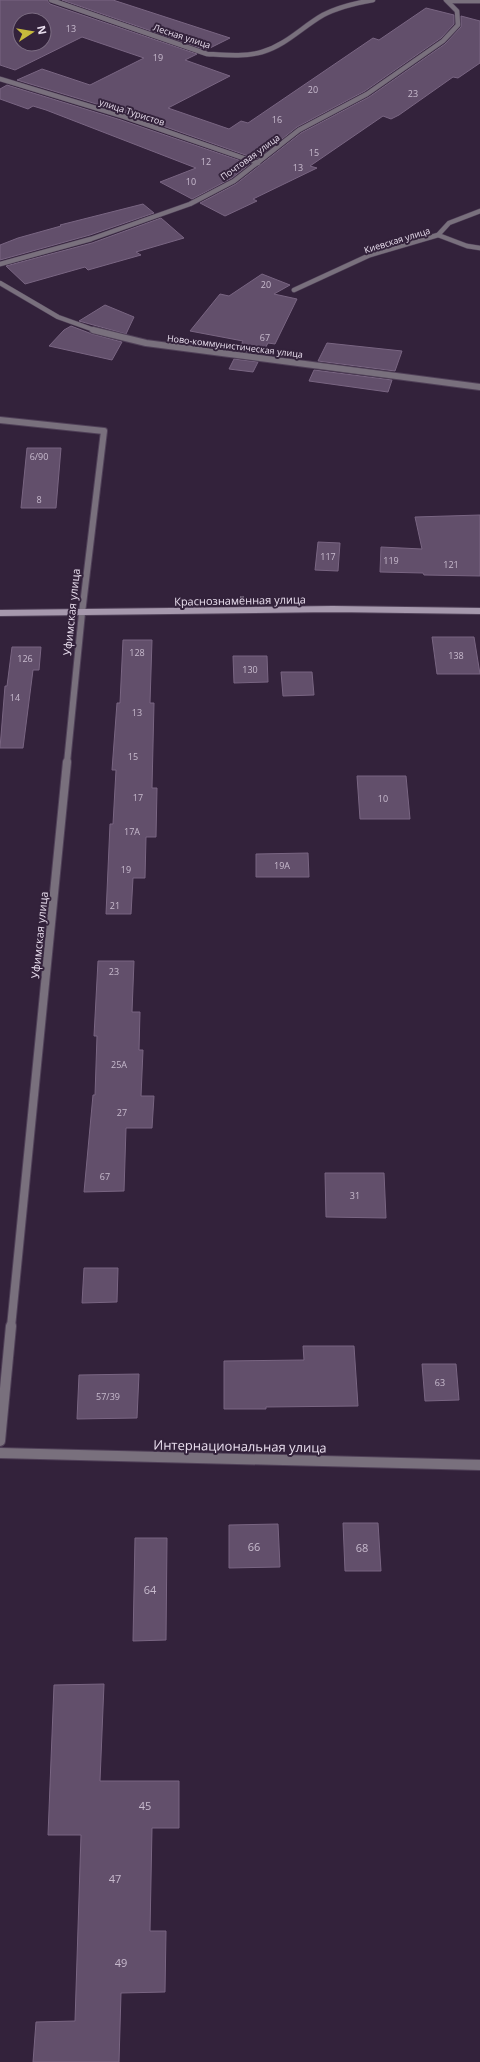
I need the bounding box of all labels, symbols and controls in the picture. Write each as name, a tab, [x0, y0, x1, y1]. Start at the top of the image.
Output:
north arrow	[12, 12, 52, 52]
street label: Лесная улица	[152, 21, 212, 51]
house number: 13	[66, 22, 76, 35]
text: N	[34, 24, 51, 36]
house number: 19	[153, 51, 163, 64]
house number: 20	[308, 83, 318, 96]
house number: 23	[408, 87, 418, 100]
street label: улица Туристов	[98, 95, 166, 129]
house number: 16	[272, 113, 282, 126]
street label: Почтовая улица	[218, 131, 282, 183]
house number: 15	[309, 146, 319, 159]
house number: 12	[201, 155, 211, 168]
house number: 13	[293, 161, 303, 174]
house number: 10	[186, 175, 196, 188]
street label: Киевская улица	[362, 224, 432, 256]
house number: 20	[261, 278, 271, 291]
street label: Ново-коммунистическая улица	[166, 331, 304, 361]
house number: 67	[260, 331, 270, 344]
house number: 6/90	[30, 450, 48, 463]
house number: 8	[36, 493, 42, 506]
house number: 117	[320, 550, 336, 563]
house number: 119	[383, 554, 399, 567]
house number: 121	[443, 558, 459, 571]
street label: Уфимская улица	[59, 568, 83, 656]
street label: Краснознамённая улица	[174, 591, 306, 609]
house number: 128	[129, 646, 145, 659]
house number: 138	[448, 649, 464, 662]
house number: 126	[17, 652, 33, 665]
house number: 130	[242, 663, 258, 676]
house number: 14	[10, 691, 20, 704]
house number: 13	[132, 706, 142, 719]
house number: 15	[128, 750, 138, 763]
house number: 17	[133, 791, 143, 804]
house number: 10	[378, 792, 388, 805]
house number: 17А	[124, 825, 140, 838]
house number: 19А	[274, 859, 290, 872]
house number: 19	[121, 863, 131, 876]
street label: Уфимская улица	[27, 891, 51, 979]
house number: 21	[110, 899, 120, 912]
house number: 23	[109, 965, 119, 978]
house number: 25А	[111, 1058, 127, 1071]
house number: 27	[117, 1106, 127, 1119]
house number: 67	[100, 1170, 110, 1183]
house number: 31	[350, 1189, 360, 1202]
house number: 63	[435, 1376, 445, 1389]
house number: 57/39	[96, 1390, 120, 1403]
street label: Интернациональная улица	[153, 1435, 327, 1457]
house number: 66	[248, 1539, 260, 1554]
house number: 68	[356, 1540, 368, 1555]
house number: 64	[144, 1582, 157, 1597]
house number: 45	[139, 1798, 151, 1813]
house number: 47	[109, 1871, 121, 1886]
house number: 49	[115, 1955, 127, 1970]

